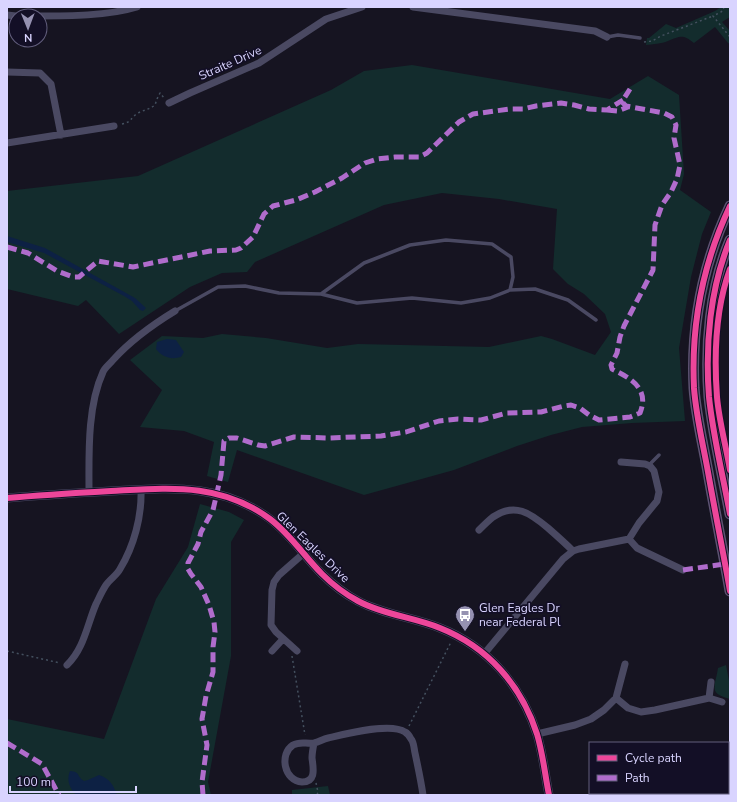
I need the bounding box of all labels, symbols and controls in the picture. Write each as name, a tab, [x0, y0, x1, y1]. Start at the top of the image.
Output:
north arrow	[8, 8, 48, 48]
text: N	[24, 30, 32, 45]
street label: Straite Drive	[196, 42, 264, 84]
street label: Glen Eagles Drive	[273, 508, 353, 586]
place label: Glen Eagles Dr near Federal Pl	[479, 600, 561, 630]
bus stop icon: Glen Eagles Dr near Federal Pl	[454, 604, 476, 632]
legend	[589, 742, 729, 794]
text: Cycle path	[625, 750, 682, 766]
scale bar	[10, 768, 136, 794]
text: Path	[625, 770, 650, 786]
text: 100 m	[16, 774, 51, 790]

